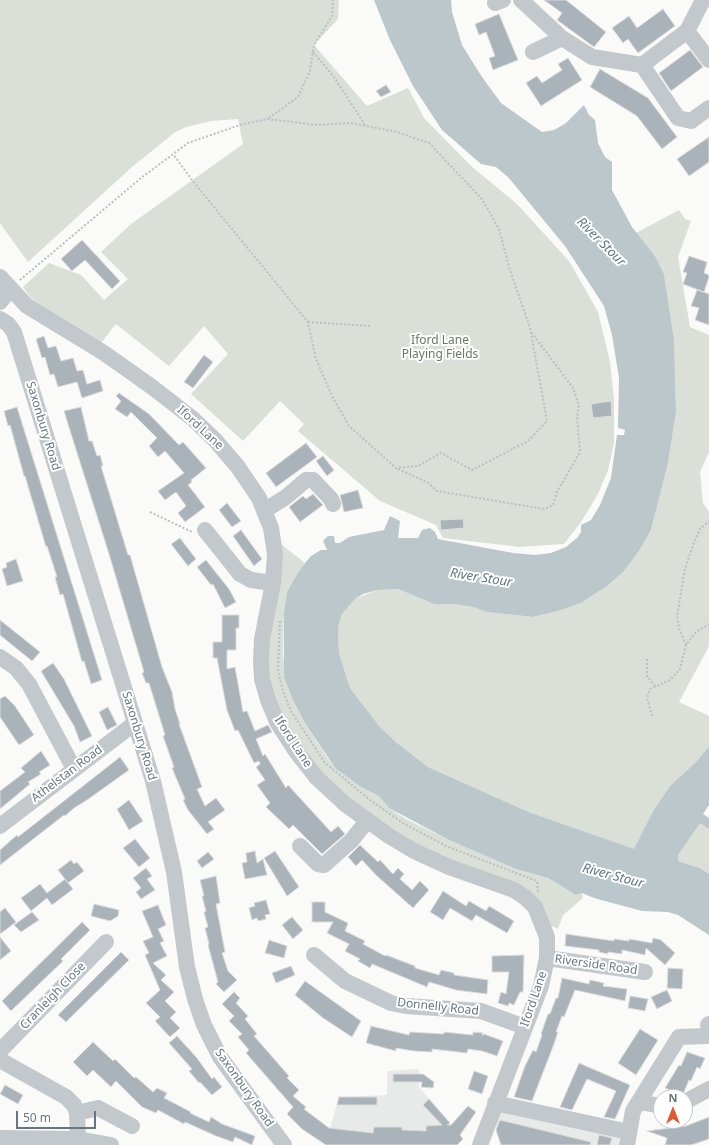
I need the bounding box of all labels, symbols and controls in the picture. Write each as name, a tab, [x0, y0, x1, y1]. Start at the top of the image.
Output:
water label: River Stour	[573, 214, 629, 270]
park label: Iford Lane Playing Fields	[402, 334, 478, 362]
street label: Saxonbury Road	[23, 380, 63, 472]
street label: Iford Lane	[174, 403, 226, 453]
water label: River Stour	[449, 565, 513, 591]
street label: Saxonbury Road	[119, 690, 159, 782]
street label: Iford Lane	[271, 714, 315, 770]
street label: Athelstan Road	[29, 743, 105, 805]
water label: River Stour	[581, 860, 645, 892]
street label: Riverside Road	[554, 952, 638, 978]
street label: Cranleigh Close	[17, 959, 89, 1033]
street label: Iford Lane	[518, 969, 550, 1029]
street label: Donnelly Road	[397, 996, 479, 1018]
street label: Saxonbury Road	[212, 1046, 276, 1130]
north arrow	[653, 1089, 693, 1129]
text: N	[669, 1090, 677, 1105]
scale bar	[18, 1103, 98, 1129]
text: 50 m	[23, 1109, 51, 1126]

